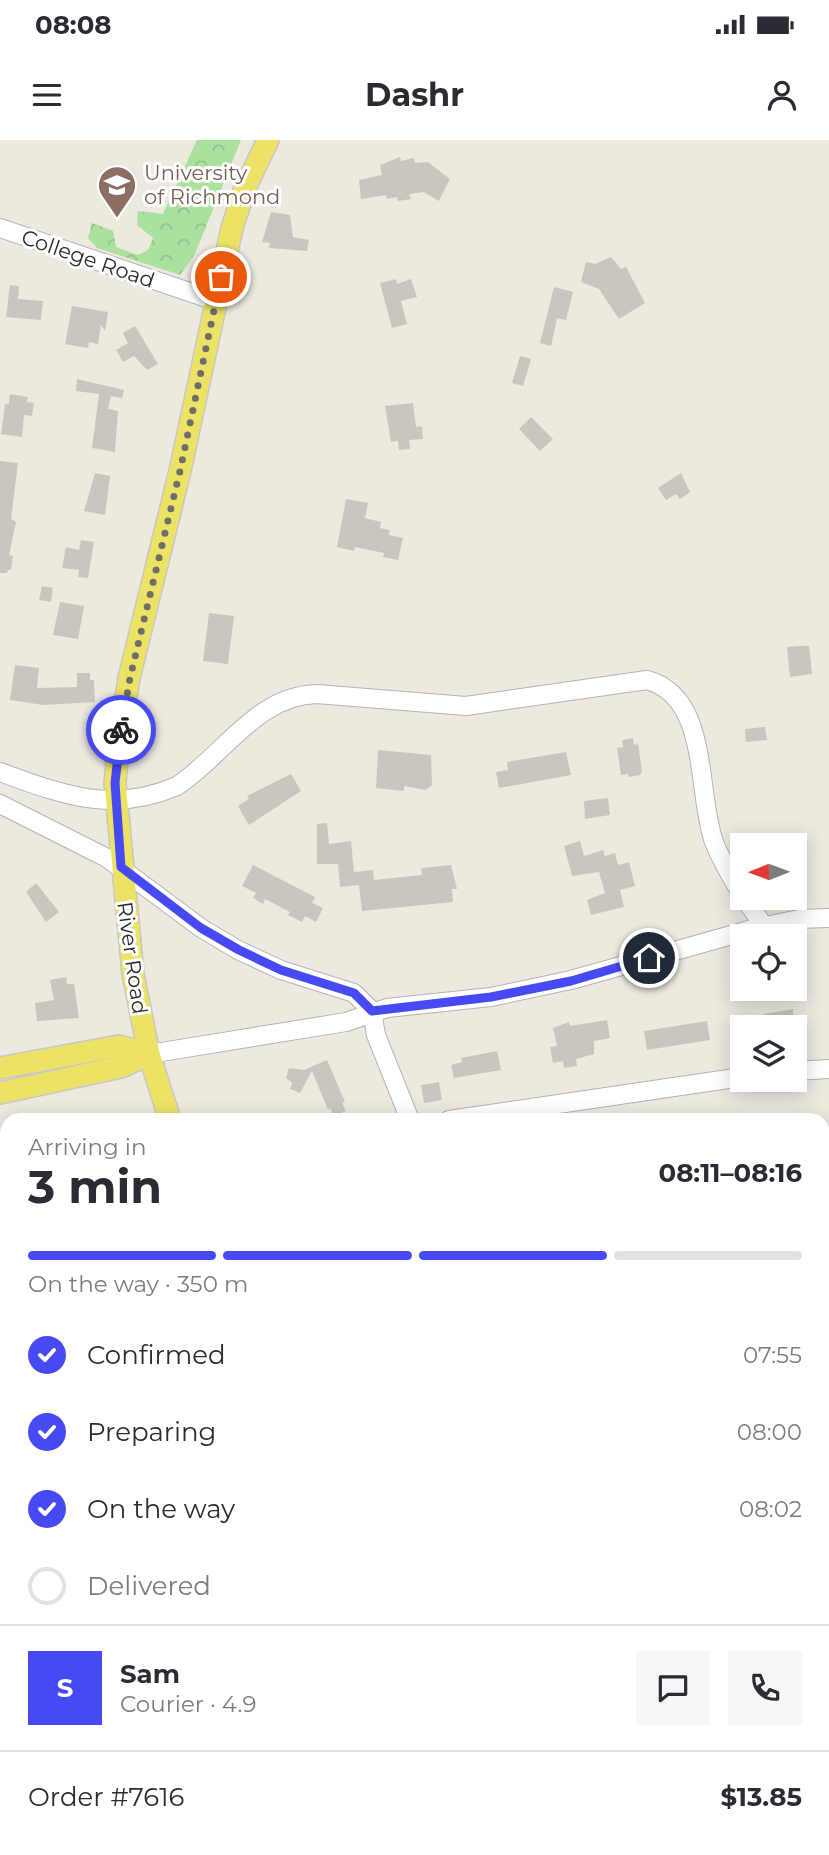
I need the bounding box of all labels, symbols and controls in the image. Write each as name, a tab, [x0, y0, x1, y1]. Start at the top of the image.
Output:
text: 08:08	[35, 9, 111, 41]
text: Dashr	[365, 75, 464, 114]
icon: menu	[28, 76, 66, 114]
icon: person	[763, 76, 801, 114]
place label: University of Richmond	[144, 160, 280, 209]
school or university icon: University of Richmond	[96, 164, 138, 219]
street label: College Road	[18, 224, 158, 293]
pin	[191, 247, 251, 307]
icon: bag	[202, 258, 240, 296]
courier	[86, 695, 156, 765]
icon: bike	[102, 711, 140, 749]
north arrow	[730, 833, 807, 910]
map controls	[730, 833, 807, 1092]
street label: River Road	[112, 900, 153, 1016]
button: locate	[730, 924, 807, 1001]
pin	[619, 928, 679, 988]
icon: home	[630, 939, 668, 977]
button: layers	[730, 1015, 807, 1092]
text: Arriving in	[28, 1133, 147, 1161]
text: 08:11–08:16	[659, 1157, 802, 1189]
text: 3 min	[28, 1158, 162, 1215]
text: On the way · 350 m	[28, 1270, 248, 1298]
icon: check	[28, 1336, 66, 1374]
text: Confirmed	[87, 1339, 226, 1371]
text: 07:55	[743, 1341, 802, 1369]
icon: check	[28, 1413, 66, 1451]
text: Preparing	[87, 1416, 216, 1448]
text: 08:00	[737, 1418, 802, 1446]
icon: check	[28, 1490, 66, 1528]
text: On the way	[87, 1493, 235, 1525]
text: 08:02	[739, 1495, 802, 1523]
text: Delivered	[87, 1570, 211, 1602]
button: chat	[636, 1651, 710, 1725]
button: phone	[728, 1651, 802, 1725]
text: Sam	[120, 1658, 180, 1690]
text: S	[57, 1672, 73, 1704]
text: Courier · 4.9	[120, 1690, 256, 1718]
text: Order #7616	[28, 1781, 184, 1813]
text: $13.85	[720, 1781, 802, 1813]

